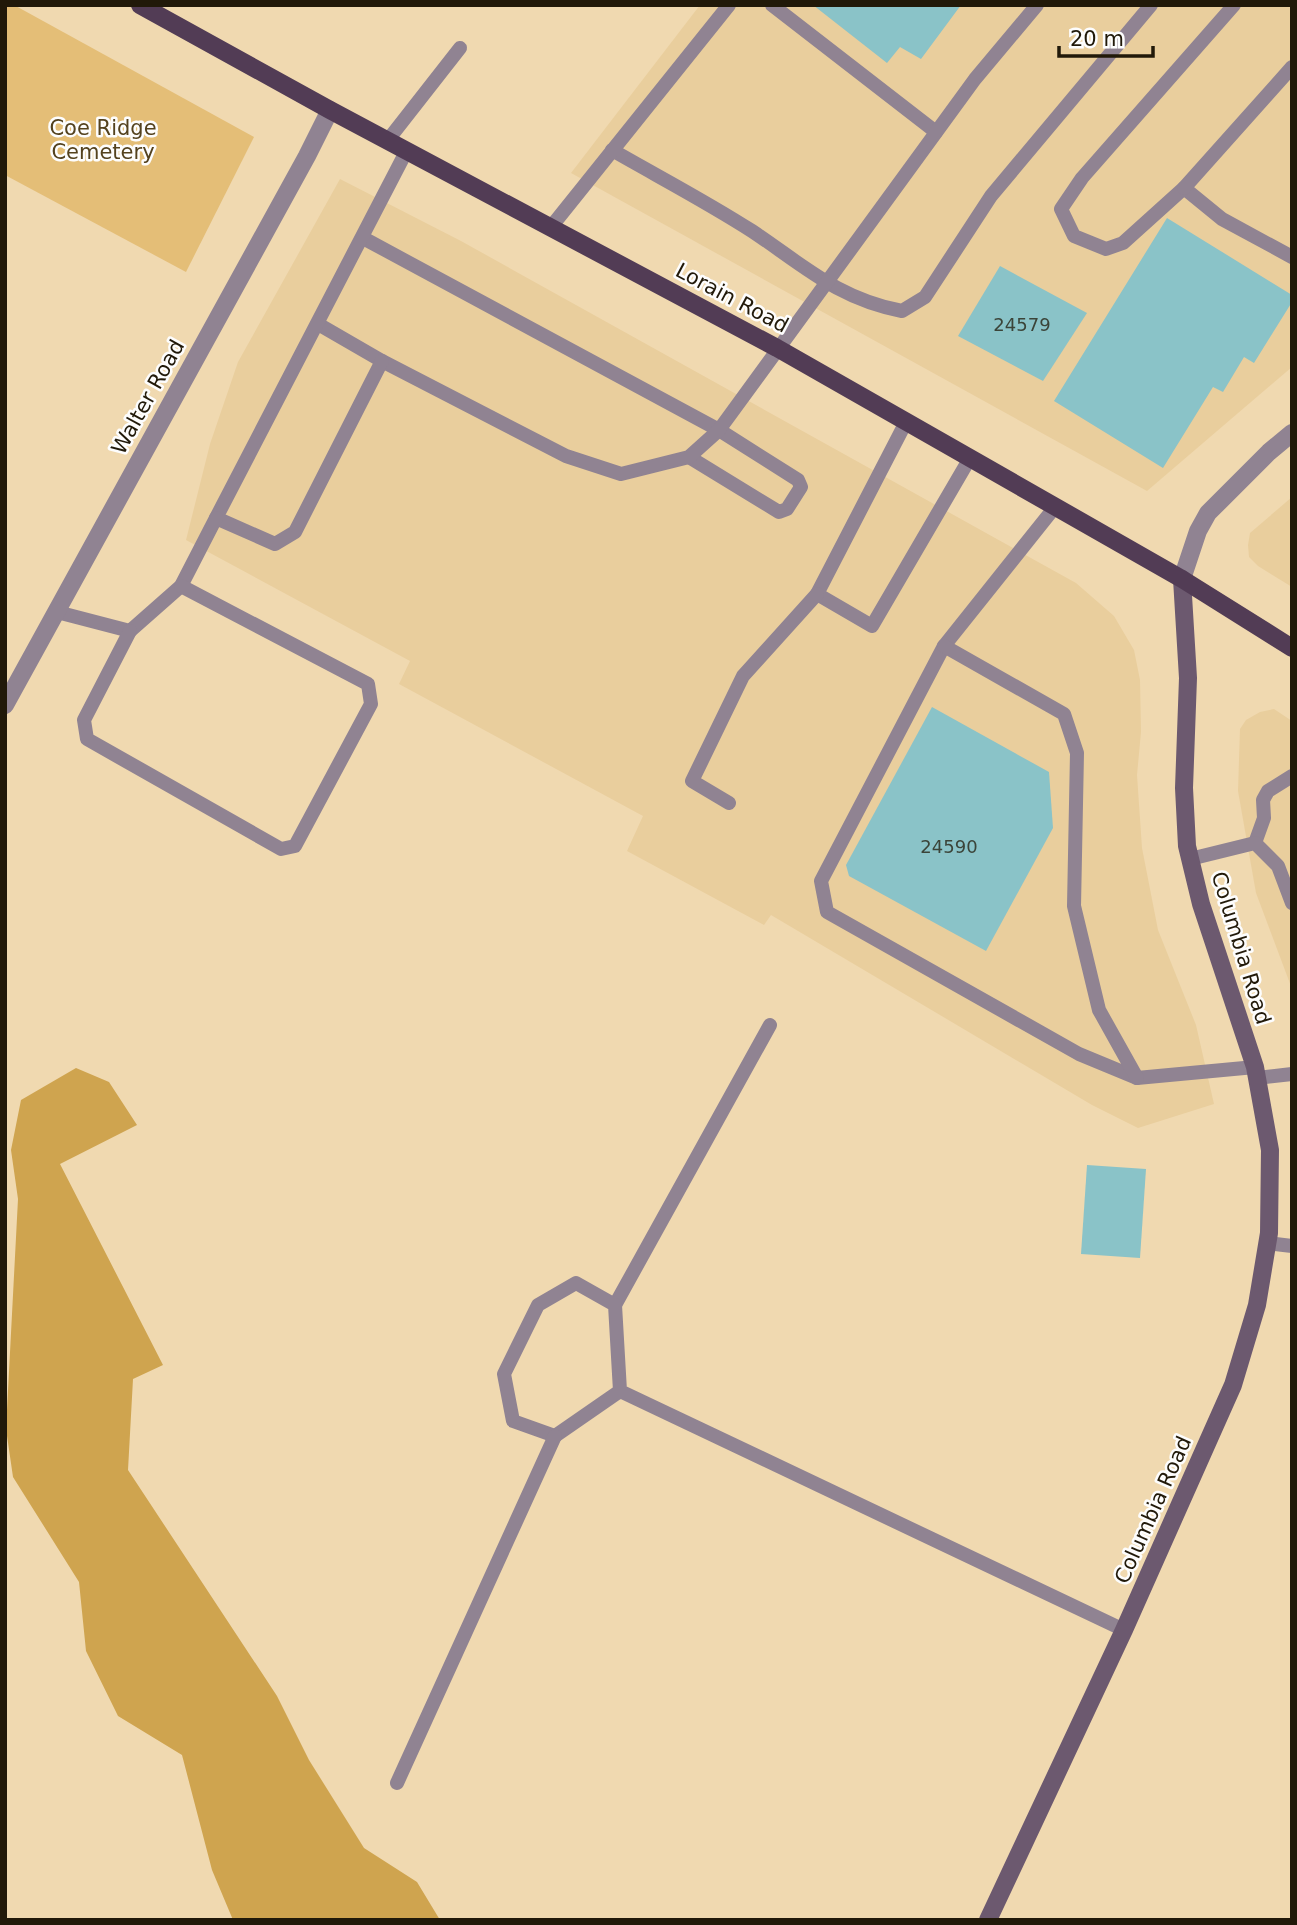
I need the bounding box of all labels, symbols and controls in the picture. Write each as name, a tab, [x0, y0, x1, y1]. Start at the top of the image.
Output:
scale bar	[1059, 14, 1154, 58]
text: 20 m	[1070, 27, 1124, 51]
park label: Coe Ridge Cemetery	[49, 116, 157, 164]
street label: Lorain Road	[672, 258, 792, 338]
house number: 24579	[993, 314, 1051, 335]
street label: Walter Road	[107, 336, 189, 458]
house number: 24590	[920, 836, 978, 857]
street label: Columbia Road	[1206, 869, 1276, 1027]
street label: Columbia Road	[1110, 1433, 1196, 1587]

